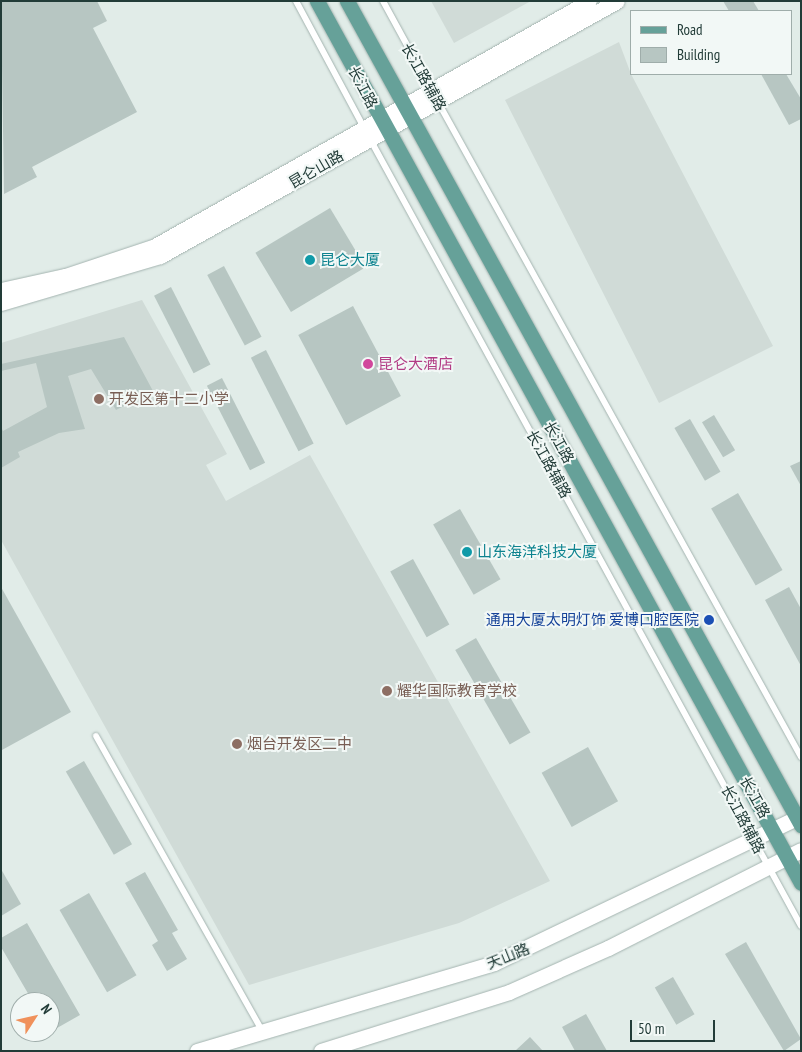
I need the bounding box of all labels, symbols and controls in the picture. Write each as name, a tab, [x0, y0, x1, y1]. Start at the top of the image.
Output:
legend	[630, 10, 792, 75]
text: Road	[677, 20, 703, 39]
street label: 长江路辅路	[398, 40, 450, 114]
text: Building	[677, 45, 720, 64]
street label: 长江路	[344, 63, 382, 111]
street label: 昆仑山路	[286, 146, 346, 192]
place label: 昆仑大厦	[320, 251, 380, 269]
marker: 昆仑大厦	[304, 254, 316, 266]
place label: 昆仑大酒店	[378, 355, 453, 373]
marker: 昆仑大酒店	[362, 358, 374, 370]
place label: 开发区第十二小学	[109, 390, 229, 408]
marker: 开发区第十二小学	[93, 393, 105, 405]
street label: 长江路	[540, 418, 578, 466]
street label: 长江路辅路	[523, 427, 575, 501]
place label: 山东海洋科技大厦	[477, 543, 597, 561]
marker: 山东海洋科技大厦	[461, 546, 473, 558]
place label: 通用大厦太明灯饰 爱博口腔医院	[486, 611, 699, 629]
marker: 通用大厦太明灯饰 爱博口腔医院	[703, 614, 715, 626]
place label: 耀华国际教育学校	[397, 682, 517, 700]
marker: 耀华国际教育学校	[381, 685, 393, 697]
place label: 烟台开发区二中	[247, 735, 352, 753]
marker: 烟台开发区二中	[231, 738, 243, 750]
street label: 长江路	[736, 773, 774, 821]
street label: 长江路辅路	[717, 782, 769, 856]
street label: 天山路	[484, 939, 532, 973]
north arrow	[10, 992, 60, 1042]
text: N	[37, 1001, 56, 1017]
scale bar	[632, 1010, 717, 1042]
text: 50 m	[638, 1019, 664, 1038]

